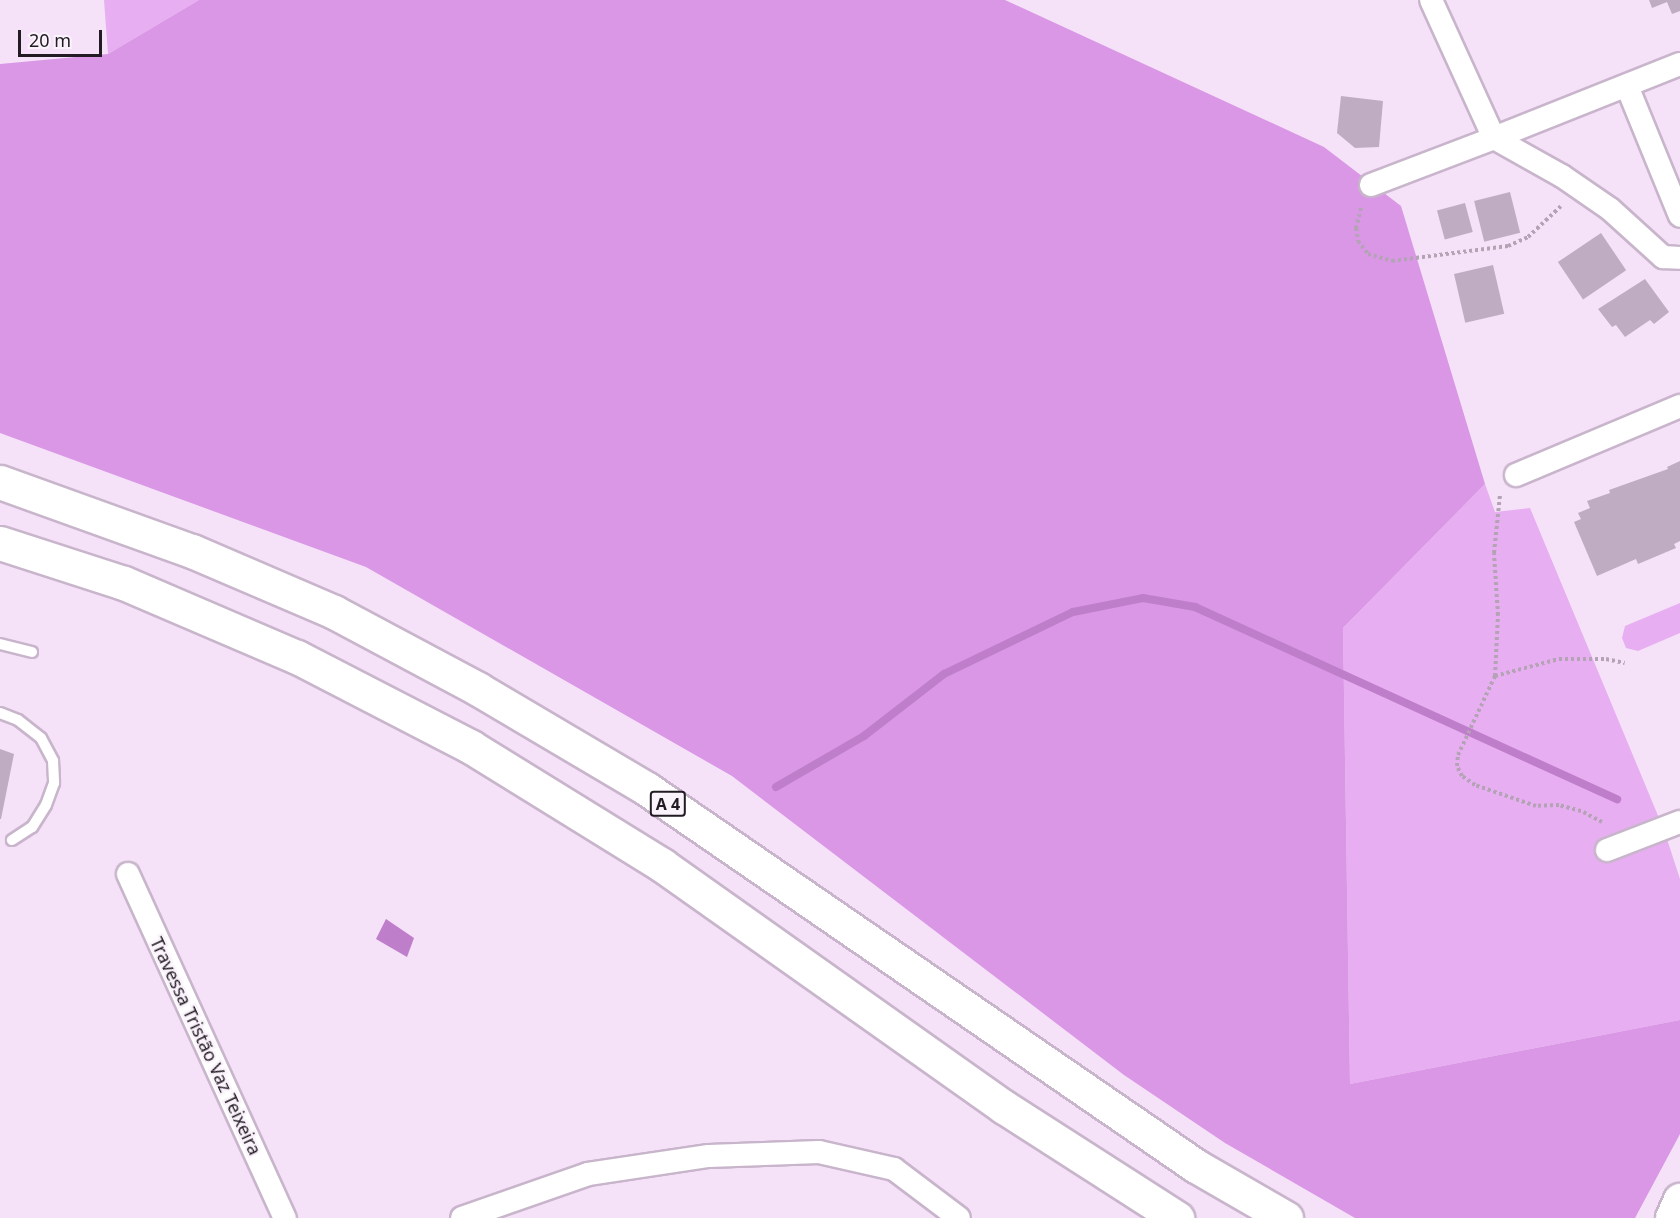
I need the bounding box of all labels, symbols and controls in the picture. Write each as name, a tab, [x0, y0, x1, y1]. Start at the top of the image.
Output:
scale bar	[21, 18, 105, 56]
text: 20 m	[29, 28, 71, 52]
road number: A 4	[648, 791, 688, 817]
street label: Travessa Tristão Vaz Teixeira	[146, 934, 266, 1158]

